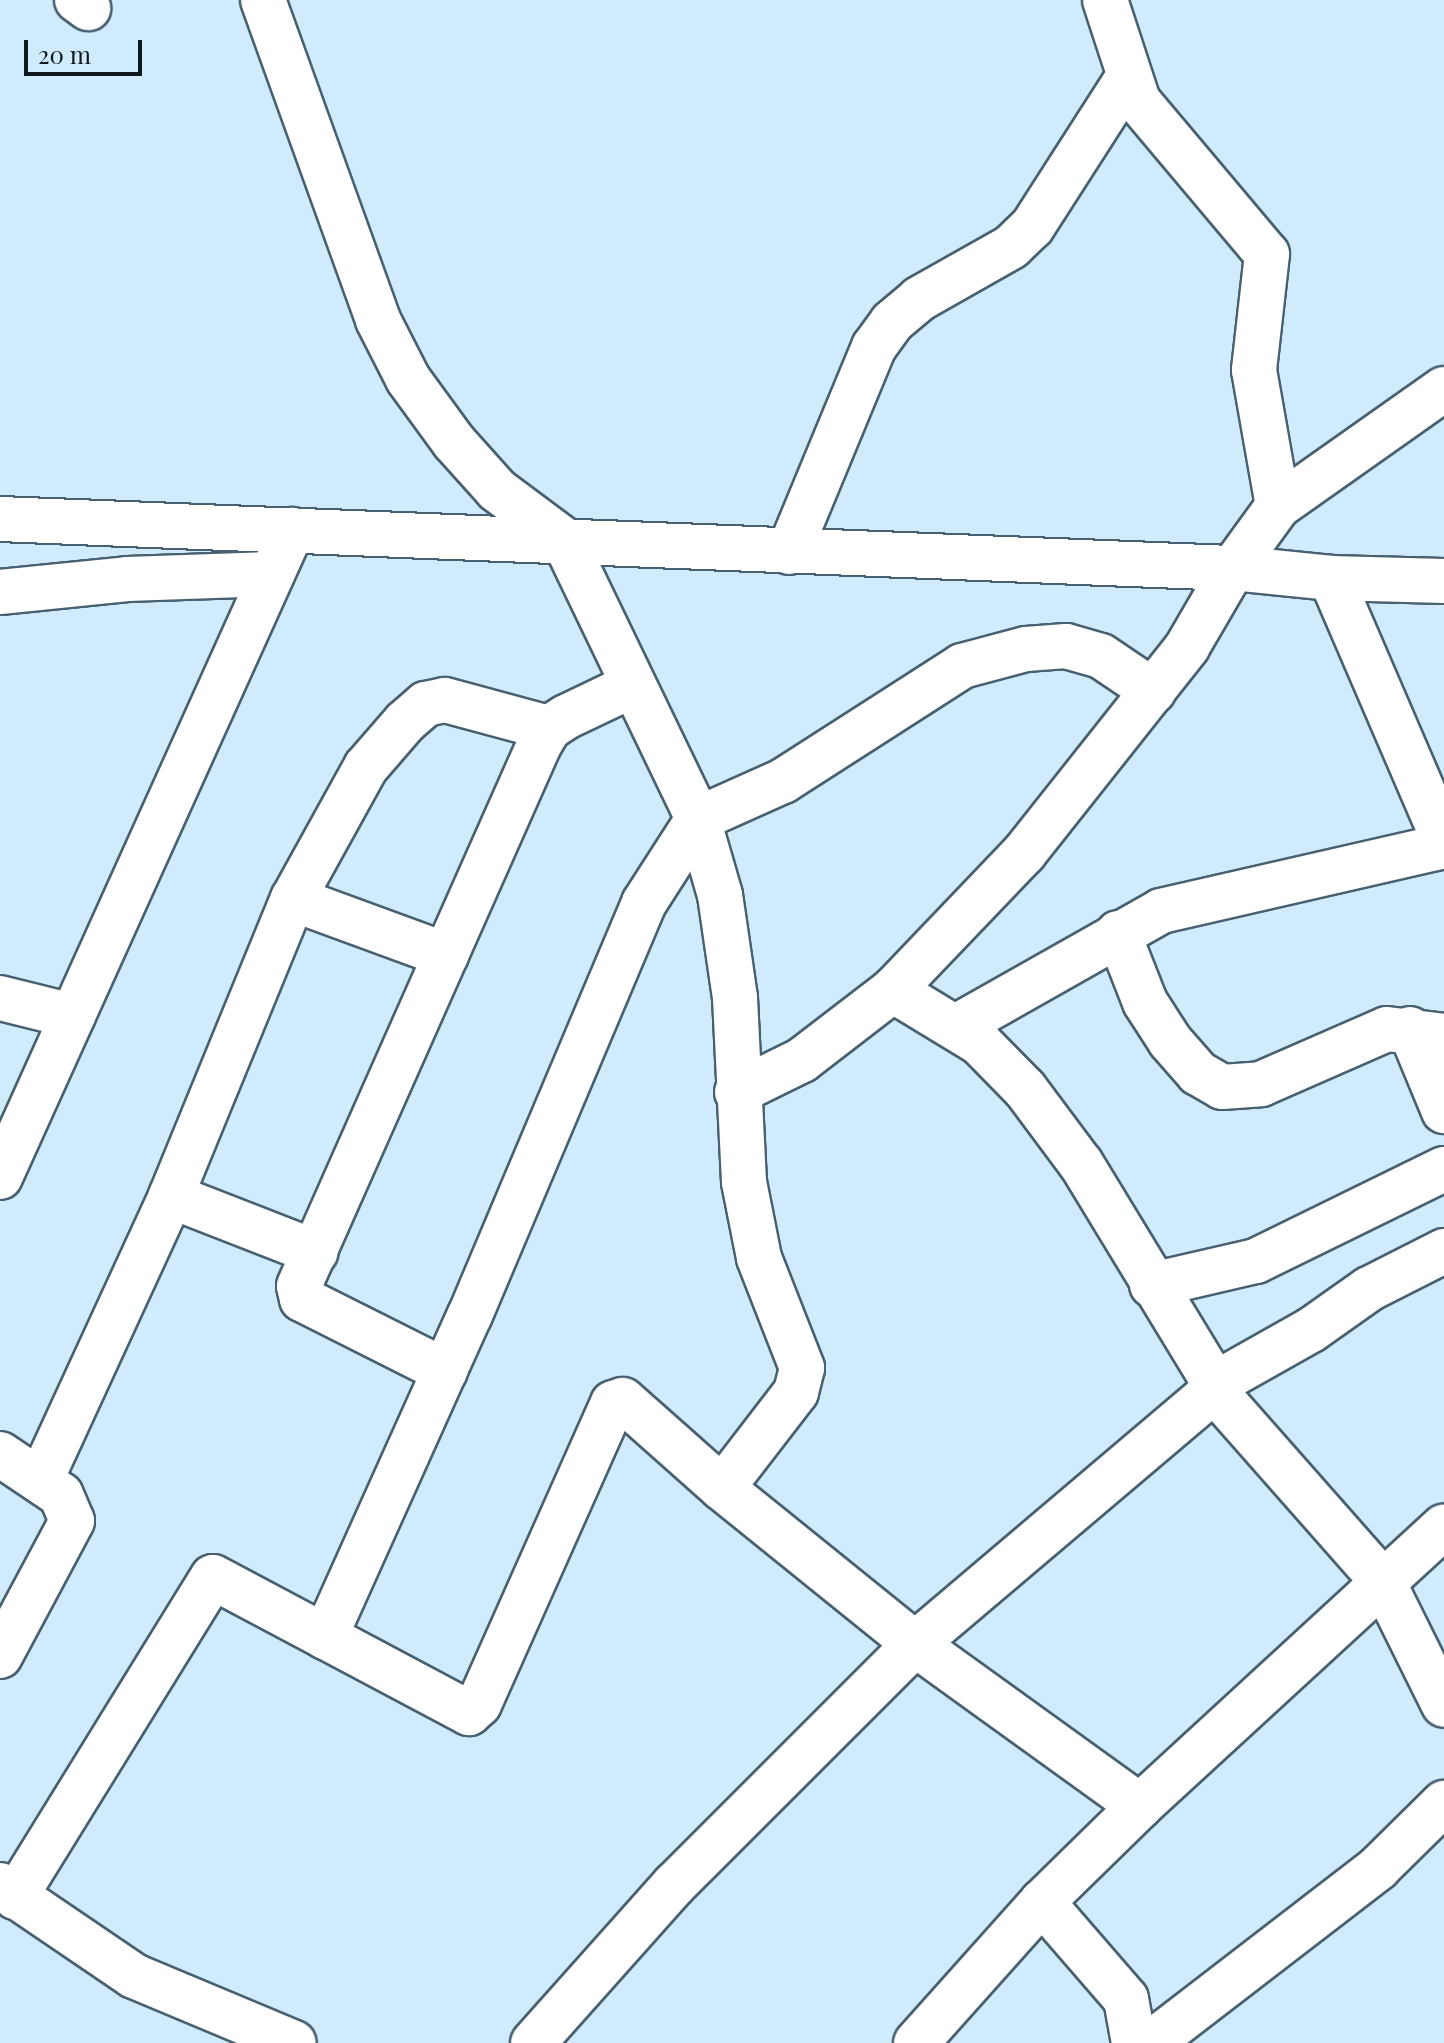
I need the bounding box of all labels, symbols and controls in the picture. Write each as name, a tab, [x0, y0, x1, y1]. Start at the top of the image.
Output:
scale bar	[28, 24, 146, 74]
text: 20 m	[38, 38, 91, 70]

